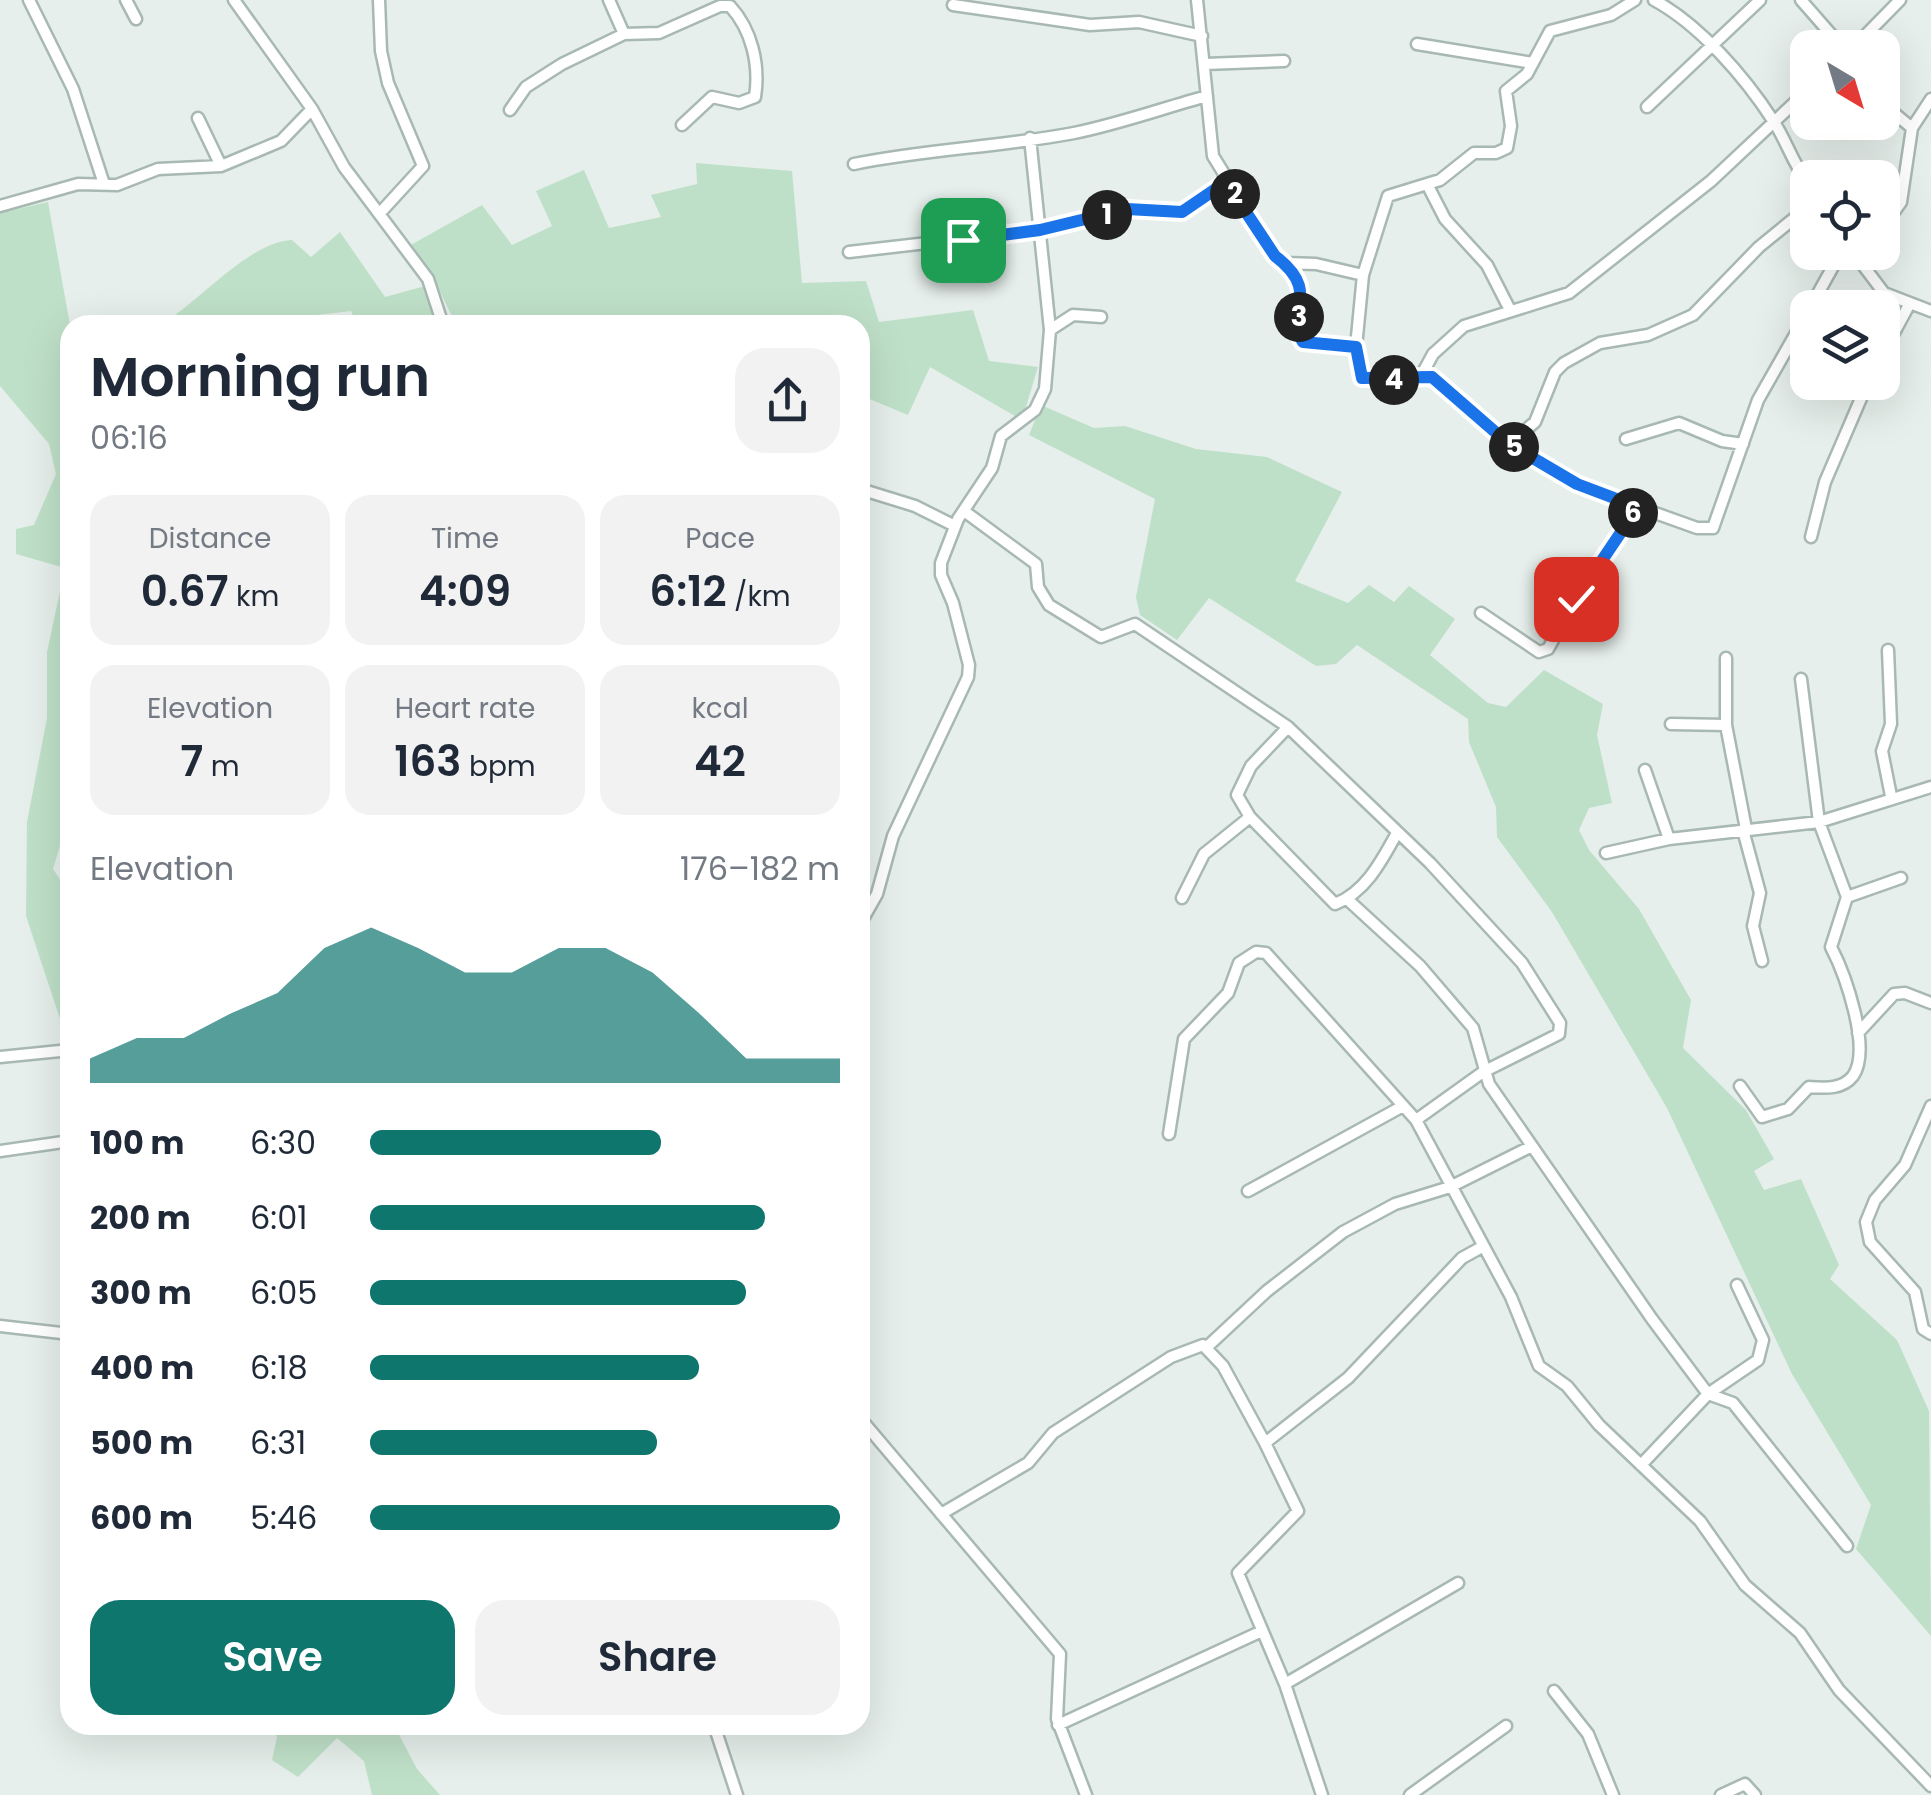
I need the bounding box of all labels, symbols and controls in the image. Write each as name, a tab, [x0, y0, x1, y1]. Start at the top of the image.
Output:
north arrow	[1790, 30, 1900, 140]
map controls	[1790, 30, 1900, 400]
button: locate	[1790, 160, 1900, 270]
pin: 2	[1210, 169, 1260, 219]
text: 2	[1227, 174, 1243, 213]
pin: 1	[1082, 190, 1132, 240]
text: 1	[1102, 195, 1112, 234]
pin	[921, 198, 1006, 283]
icon: arrive	[936, 213, 991, 268]
button: layers	[1790, 290, 1900, 400]
pin: 3	[1274, 292, 1324, 342]
text: 3	[1291, 297, 1307, 336]
text: Morning run	[90, 338, 430, 415]
button: share	[735, 348, 840, 453]
pin: 4	[1369, 355, 1419, 405]
text: 4	[1385, 360, 1403, 399]
text: 06:16	[90, 415, 168, 460]
pin: 5	[1489, 422, 1539, 472]
text: 5	[1505, 427, 1523, 466]
pin: 6	[1608, 488, 1658, 538]
text: 6	[1624, 493, 1642, 532]
text: Distance	[149, 519, 271, 558]
text: Time	[431, 519, 499, 558]
text: Pace	[685, 519, 755, 558]
pin	[1534, 557, 1619, 642]
text: 0.67	[141, 562, 229, 621]
text: 4:09	[419, 562, 511, 621]
text: 6:12	[649, 562, 727, 621]
icon: check	[1549, 572, 1604, 627]
text: km	[229, 577, 279, 616]
text: /km	[727, 577, 791, 616]
text: Elevation	[147, 689, 273, 728]
text: Heart rate	[395, 689, 535, 728]
text: kcal	[691, 689, 749, 728]
text: 7	[180, 732, 203, 791]
text: 163	[394, 732, 462, 791]
text: 42	[694, 732, 746, 791]
text: m	[203, 747, 240, 786]
text: bpm	[462, 747, 536, 786]
text: Elevation	[90, 846, 234, 891]
text: 176–182 m	[680, 846, 840, 891]
text: 100 m	[90, 1120, 184, 1165]
text: 6:30	[250, 1120, 316, 1165]
text: 200 m	[90, 1195, 191, 1240]
text: 6:01	[250, 1195, 307, 1240]
text: 300 m	[90, 1270, 192, 1315]
text: 6:05	[250, 1270, 317, 1315]
text: 400 m	[90, 1345, 194, 1390]
text: 6:18	[250, 1345, 308, 1390]
text: 500 m	[90, 1420, 193, 1465]
text: 6:31	[250, 1420, 306, 1465]
text: 600 m	[90, 1495, 193, 1540]
text: 5:46	[250, 1495, 317, 1540]
button: Save	[90, 1600, 455, 1715]
button: Share	[475, 1600, 840, 1715]

